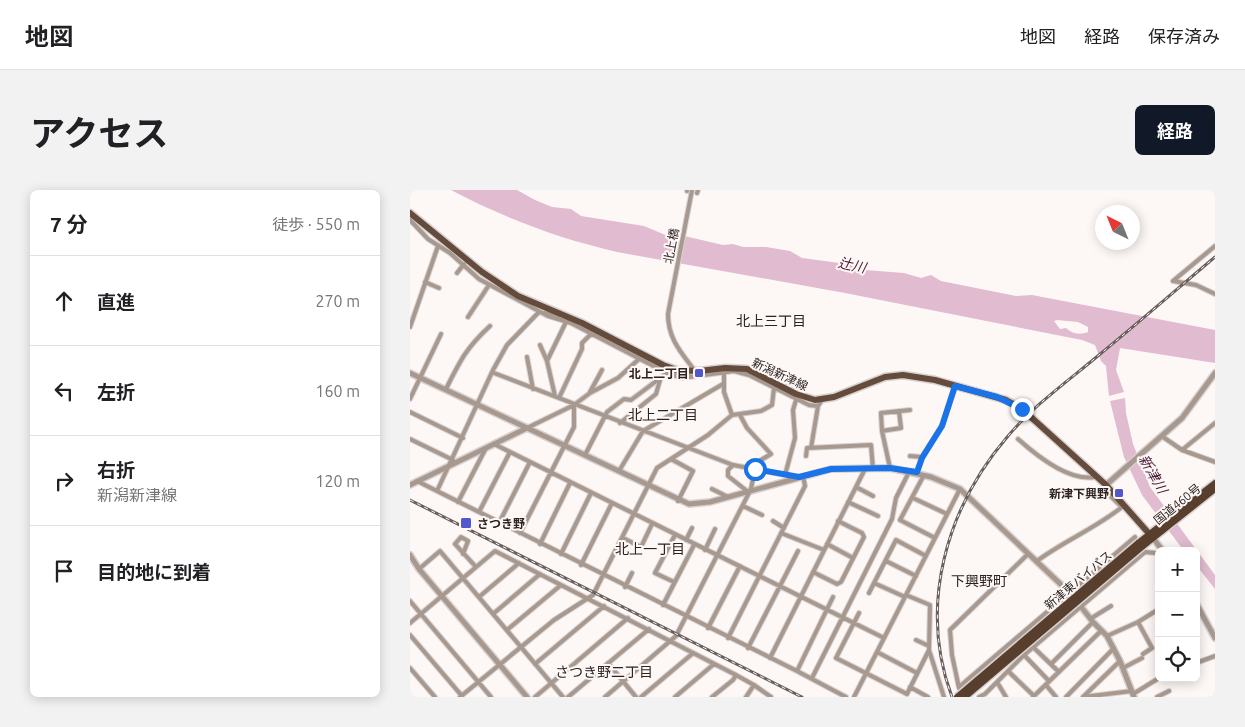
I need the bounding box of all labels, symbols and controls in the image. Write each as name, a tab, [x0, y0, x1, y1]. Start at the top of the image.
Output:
text: 地図	[25, 23, 73, 50]
text: 地図	[1020, 26, 1056, 46]
text: 経路	[1084, 26, 1120, 46]
text: 保存済み	[1148, 26, 1220, 46]
button: 経路	[1135, 105, 1215, 155]
text: アクセス	[30, 113, 168, 153]
north arrow	[1095, 205, 1140, 250]
text: 7 分	[50, 212, 88, 236]
text: 徒歩 · 550 m	[272, 215, 360, 233]
street label: 北上橋	[661, 227, 681, 265]
water label: 辻川	[837, 254, 869, 276]
icon: ahead	[50, 287, 78, 315]
text: 直進	[97, 291, 135, 313]
text: 270 m	[315, 292, 360, 310]
district label: 北上三丁目	[736, 313, 806, 329]
street label: 新潟新津線	[750, 355, 810, 393]
place label: 北上二丁目	[629, 367, 689, 380]
marker: 北上二丁目	[693, 367, 705, 379]
icon: left	[50, 377, 78, 405]
text: 左折	[97, 381, 135, 403]
text: 160 m	[315, 382, 360, 400]
route end	[1011, 398, 1034, 421]
district label: 北上二丁目	[628, 407, 698, 423]
water label: 新津川	[1136, 452, 1171, 498]
route start	[744, 458, 767, 481]
text: 右折	[97, 459, 135, 481]
icon: right	[50, 467, 78, 495]
text: 120 m	[315, 472, 360, 490]
street label: 国道460号	[1151, 481, 1203, 527]
text: 新潟新津線	[97, 486, 177, 504]
place label: 新津下興野	[1049, 487, 1109, 500]
marker: 新津下興野	[1113, 487, 1125, 499]
marker: さつき野	[459, 516, 473, 530]
place label: さつき野	[477, 517, 525, 530]
district label: 北上一丁目	[615, 541, 685, 557]
map controls	[1155, 547, 1200, 682]
button: +	[1155, 547, 1200, 592]
street label: 新津東バイパス	[1042, 548, 1114, 612]
icon: arrive	[50, 557, 78, 585]
text: 目的地に到着	[97, 561, 211, 583]
district label: 下興野町	[951, 573, 1007, 589]
button: −	[1155, 592, 1200, 637]
button: locate	[1155, 637, 1200, 682]
district label: さつき野二丁目	[555, 664, 653, 680]

